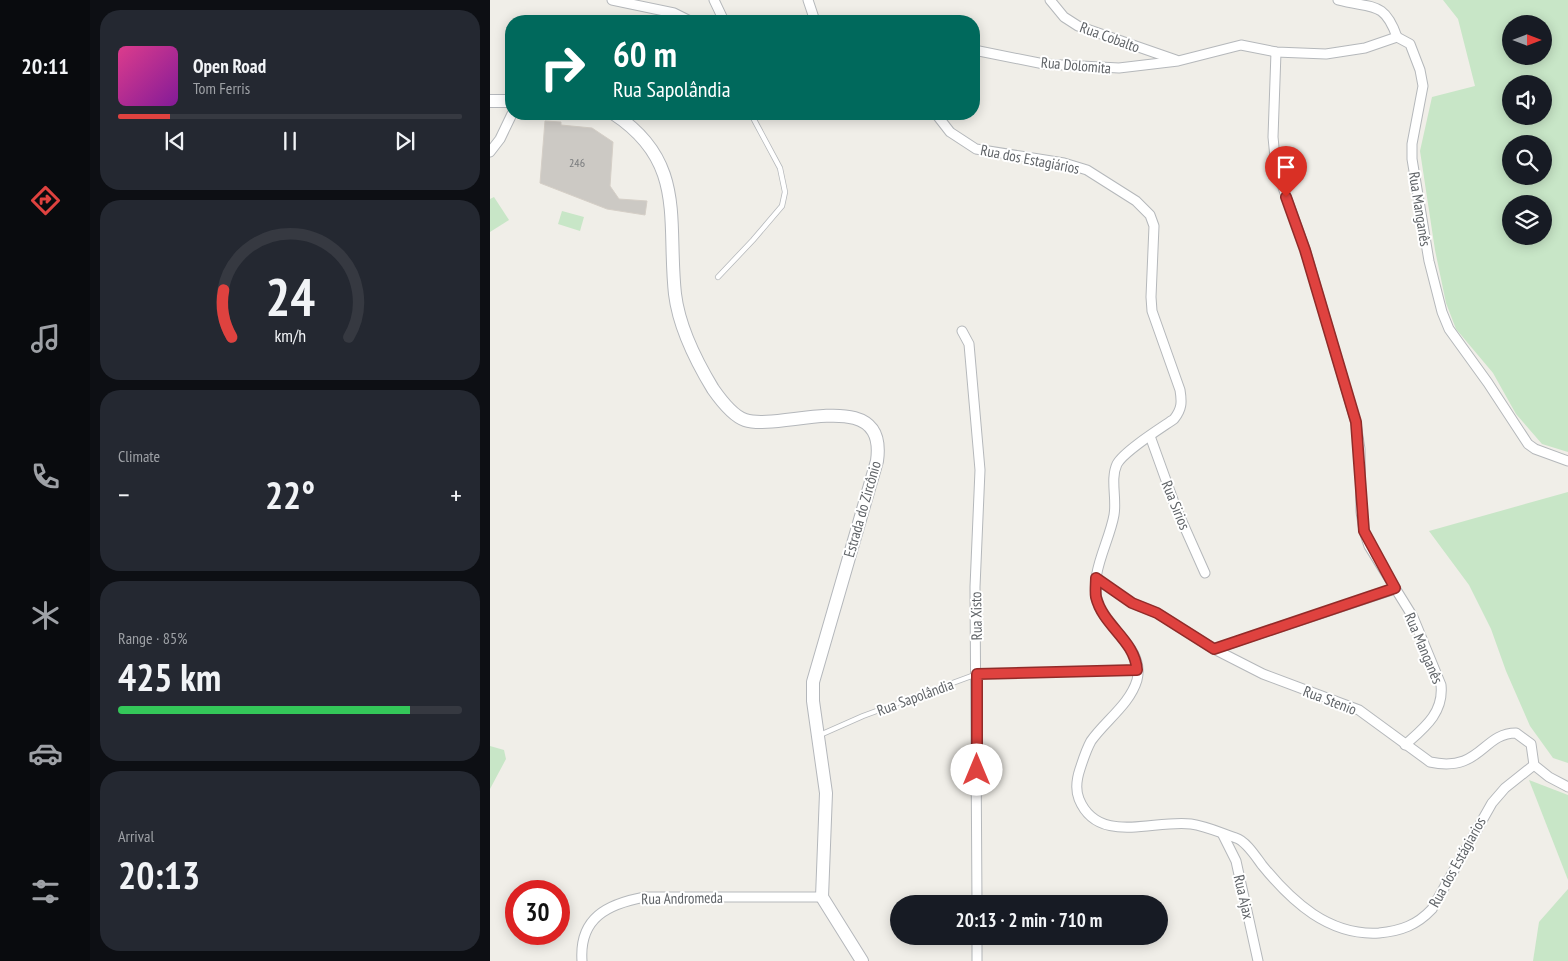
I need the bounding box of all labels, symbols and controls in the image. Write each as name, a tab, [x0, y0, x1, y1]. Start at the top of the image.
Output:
north arrow	[1502, 15, 1552, 65]
map controls	[1502, 15, 1552, 245]
street label: Rua Cobalto	[1077, 17, 1143, 57]
text: 60 m	[613, 31, 677, 77]
icon: right	[530, 35, 595, 100]
text: 20:11	[21, 52, 69, 80]
street label: Rua Dolomita	[1040, 52, 1112, 78]
text: Open Road	[193, 54, 266, 78]
text: Rua Sapolândia	[613, 75, 731, 103]
button: sound	[1502, 75, 1552, 125]
text: Tom Ferris	[193, 78, 250, 98]
icon: previous	[161, 127, 189, 155]
icon: pause	[276, 127, 304, 155]
icon: next	[391, 127, 419, 155]
button: search	[1502, 135, 1552, 185]
street label: Rua dos Estagiários	[979, 140, 1081, 178]
pin	[1265, 146, 1307, 197]
icon: arrive	[1272, 153, 1300, 181]
house number: 246	[569, 155, 585, 170]
street label: Rua Manganês	[1405, 170, 1435, 248]
icon: directions	[28, 183, 63, 218]
button: layers	[1502, 195, 1552, 245]
text: 24	[265, 263, 315, 330]
icon: music	[28, 321, 63, 356]
text: km/h	[274, 324, 306, 347]
text: Climate	[118, 446, 160, 466]
icon: phone	[28, 459, 63, 494]
street label: Estrada do Zircônio	[839, 459, 885, 559]
text: 22°	[265, 470, 315, 519]
text: −	[118, 476, 130, 513]
text: +	[450, 476, 462, 513]
street label: Rua Sirios	[1158, 478, 1194, 532]
street label: Rua Xisto	[966, 591, 986, 641]
icon: climate	[28, 598, 63, 633]
street label: Rua Manganês	[1401, 610, 1447, 686]
text: Range · 85%	[118, 628, 187, 648]
text: 425 km	[118, 652, 221, 701]
street label: Rua Sapolândia	[874, 674, 956, 720]
street label: Rua Stenio	[1301, 681, 1359, 719]
icon: car	[28, 736, 63, 771]
position arrow	[950, 743, 1002, 795]
street label: Rua dos Estágiarios	[1424, 813, 1490, 911]
text: Arrival	[118, 826, 154, 846]
text: 20:13	[118, 850, 200, 899]
street label: Rua Ajax	[1230, 873, 1258, 921]
icon: filters	[28, 874, 63, 909]
speed limit sign: 30	[505, 880, 570, 945]
street label: Rua Andromeda	[641, 888, 723, 908]
text: 20:13 · 2 min · 710 m	[956, 908, 1102, 932]

